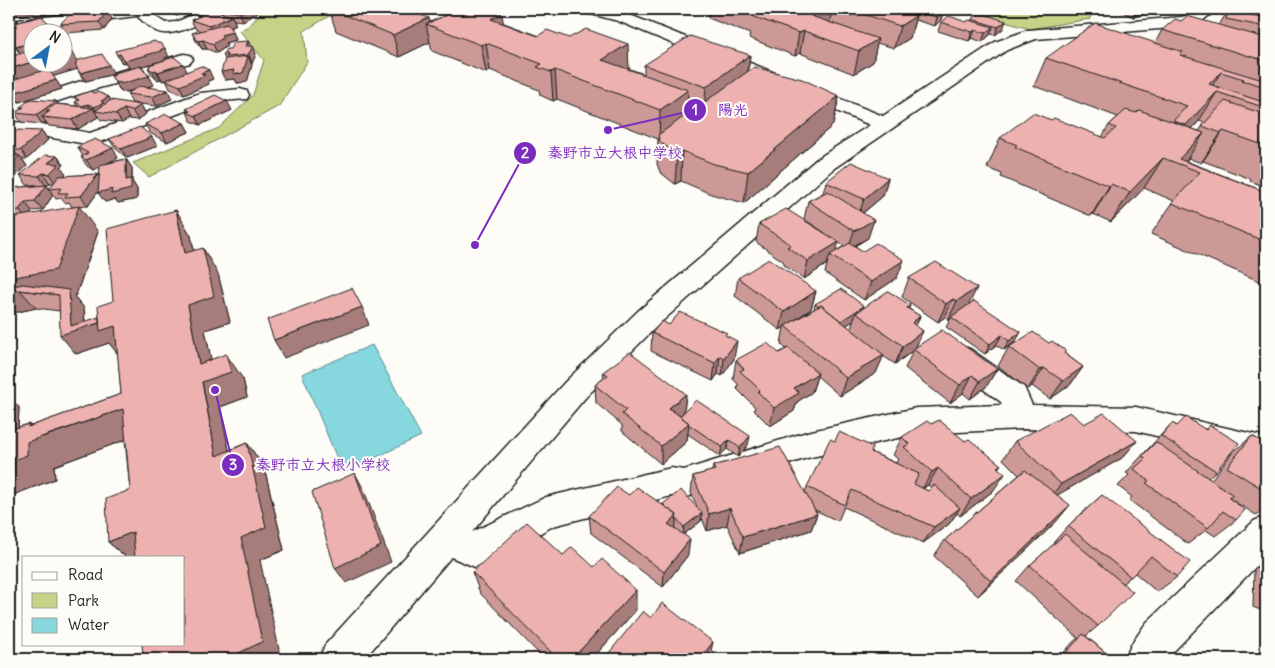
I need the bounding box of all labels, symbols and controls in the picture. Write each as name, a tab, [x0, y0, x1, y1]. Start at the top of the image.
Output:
north arrow	[22, 22, 72, 72]
text: N	[46, 27, 64, 47]
callout: 陽光	[683, 95, 758, 125]
text: 1	[692, 100, 698, 119]
text: 陽光	[718, 100, 748, 119]
callout: 秦野市立大根中学校	[512, 138, 692, 168]
text: 2	[521, 143, 529, 162]
text: 秦野市立大根中学校	[547, 143, 683, 162]
callout: 秦野市立大根小学校	[220, 450, 400, 480]
text: 3	[229, 455, 237, 474]
text: 秦野市立大根小学校	[255, 455, 391, 474]
legend	[22, 556, 185, 646]
text: Road	[68, 565, 103, 584]
text: Park	[68, 591, 99, 610]
text: Water	[68, 615, 109, 634]

